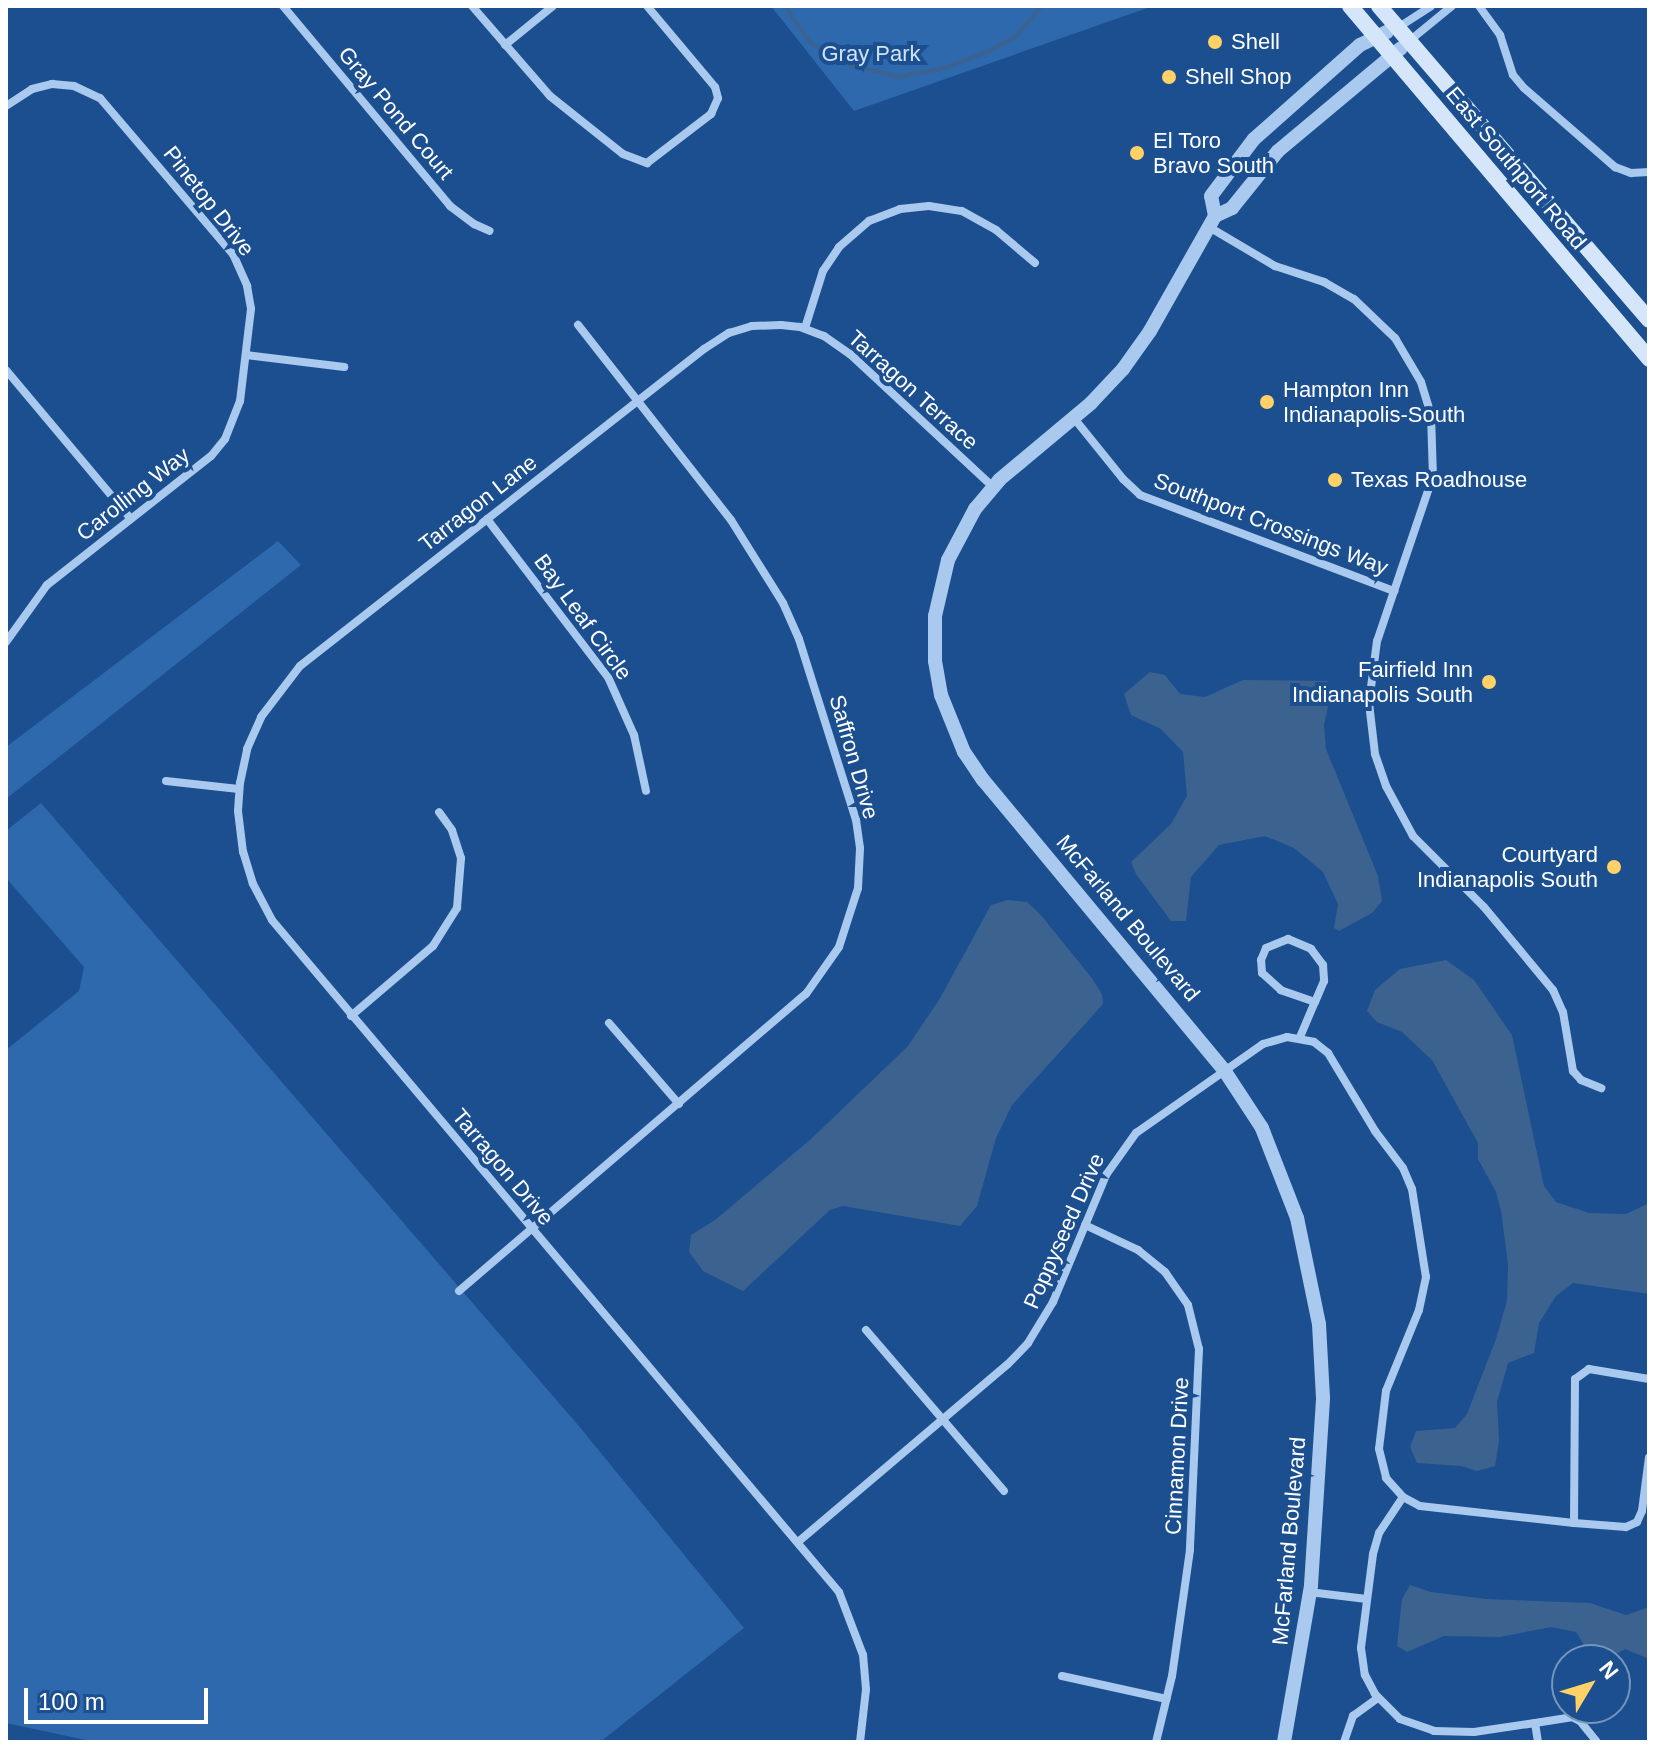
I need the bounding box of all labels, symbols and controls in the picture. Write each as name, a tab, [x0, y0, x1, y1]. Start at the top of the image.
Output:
place label: Shell	[1231, 29, 1280, 55]
marker: Shell	[1206, 33, 1224, 51]
street label: Gray Pond Court	[333, 41, 459, 185]
park label: Gray Park	[821, 41, 921, 67]
place label: Shell Shop	[1185, 64, 1291, 90]
marker: Shell Shop	[1160, 68, 1178, 86]
street label: East Southport Road	[1440, 81, 1592, 255]
place label: El Toro Bravo South	[1153, 127, 1274, 178]
street label: Pinetop Drive	[158, 141, 260, 261]
marker: El Toro Bravo South	[1128, 144, 1146, 162]
street label: Tarragon Terrace	[842, 325, 984, 455]
place label: Hampton Inn Indianapolis-South	[1283, 376, 1465, 428]
marker: Hampton Inn Indianapolis-South	[1258, 393, 1276, 411]
street label: Carolling Way	[71, 442, 195, 546]
street label: Tarragon Lane	[414, 449, 542, 557]
street label: Southport Crossings Way	[1150, 467, 1392, 581]
place label: Texas Roadhouse	[1351, 467, 1527, 493]
marker: Texas Roadhouse	[1326, 471, 1344, 489]
street label: Bay Leaf Circle	[528, 549, 638, 685]
place label: Fairfield Inn Indianapolis South	[1292, 656, 1473, 708]
marker: Fairfield Inn Indianapolis South	[1480, 673, 1498, 691]
street label: Saffron Drive	[824, 692, 884, 822]
street label: McFarland Boulevard	[1051, 829, 1205, 1007]
place label: Courtyard Indianapolis South	[1417, 841, 1598, 892]
marker: Courtyard Indianapolis South	[1605, 858, 1623, 876]
street label: Tarragon Drive	[447, 1103, 559, 1231]
street label: Poppyseed Drive	[1018, 1149, 1110, 1313]
street label: Cinnamon Drive	[1160, 1377, 1194, 1535]
street label: McFarland Boulevard	[1267, 1436, 1311, 1646]
north arrow	[1551, 1644, 1631, 1724]
text: N	[1594, 1656, 1623, 1684]
scale bar	[28, 1672, 212, 1722]
text: 100 m	[38, 1688, 105, 1715]

